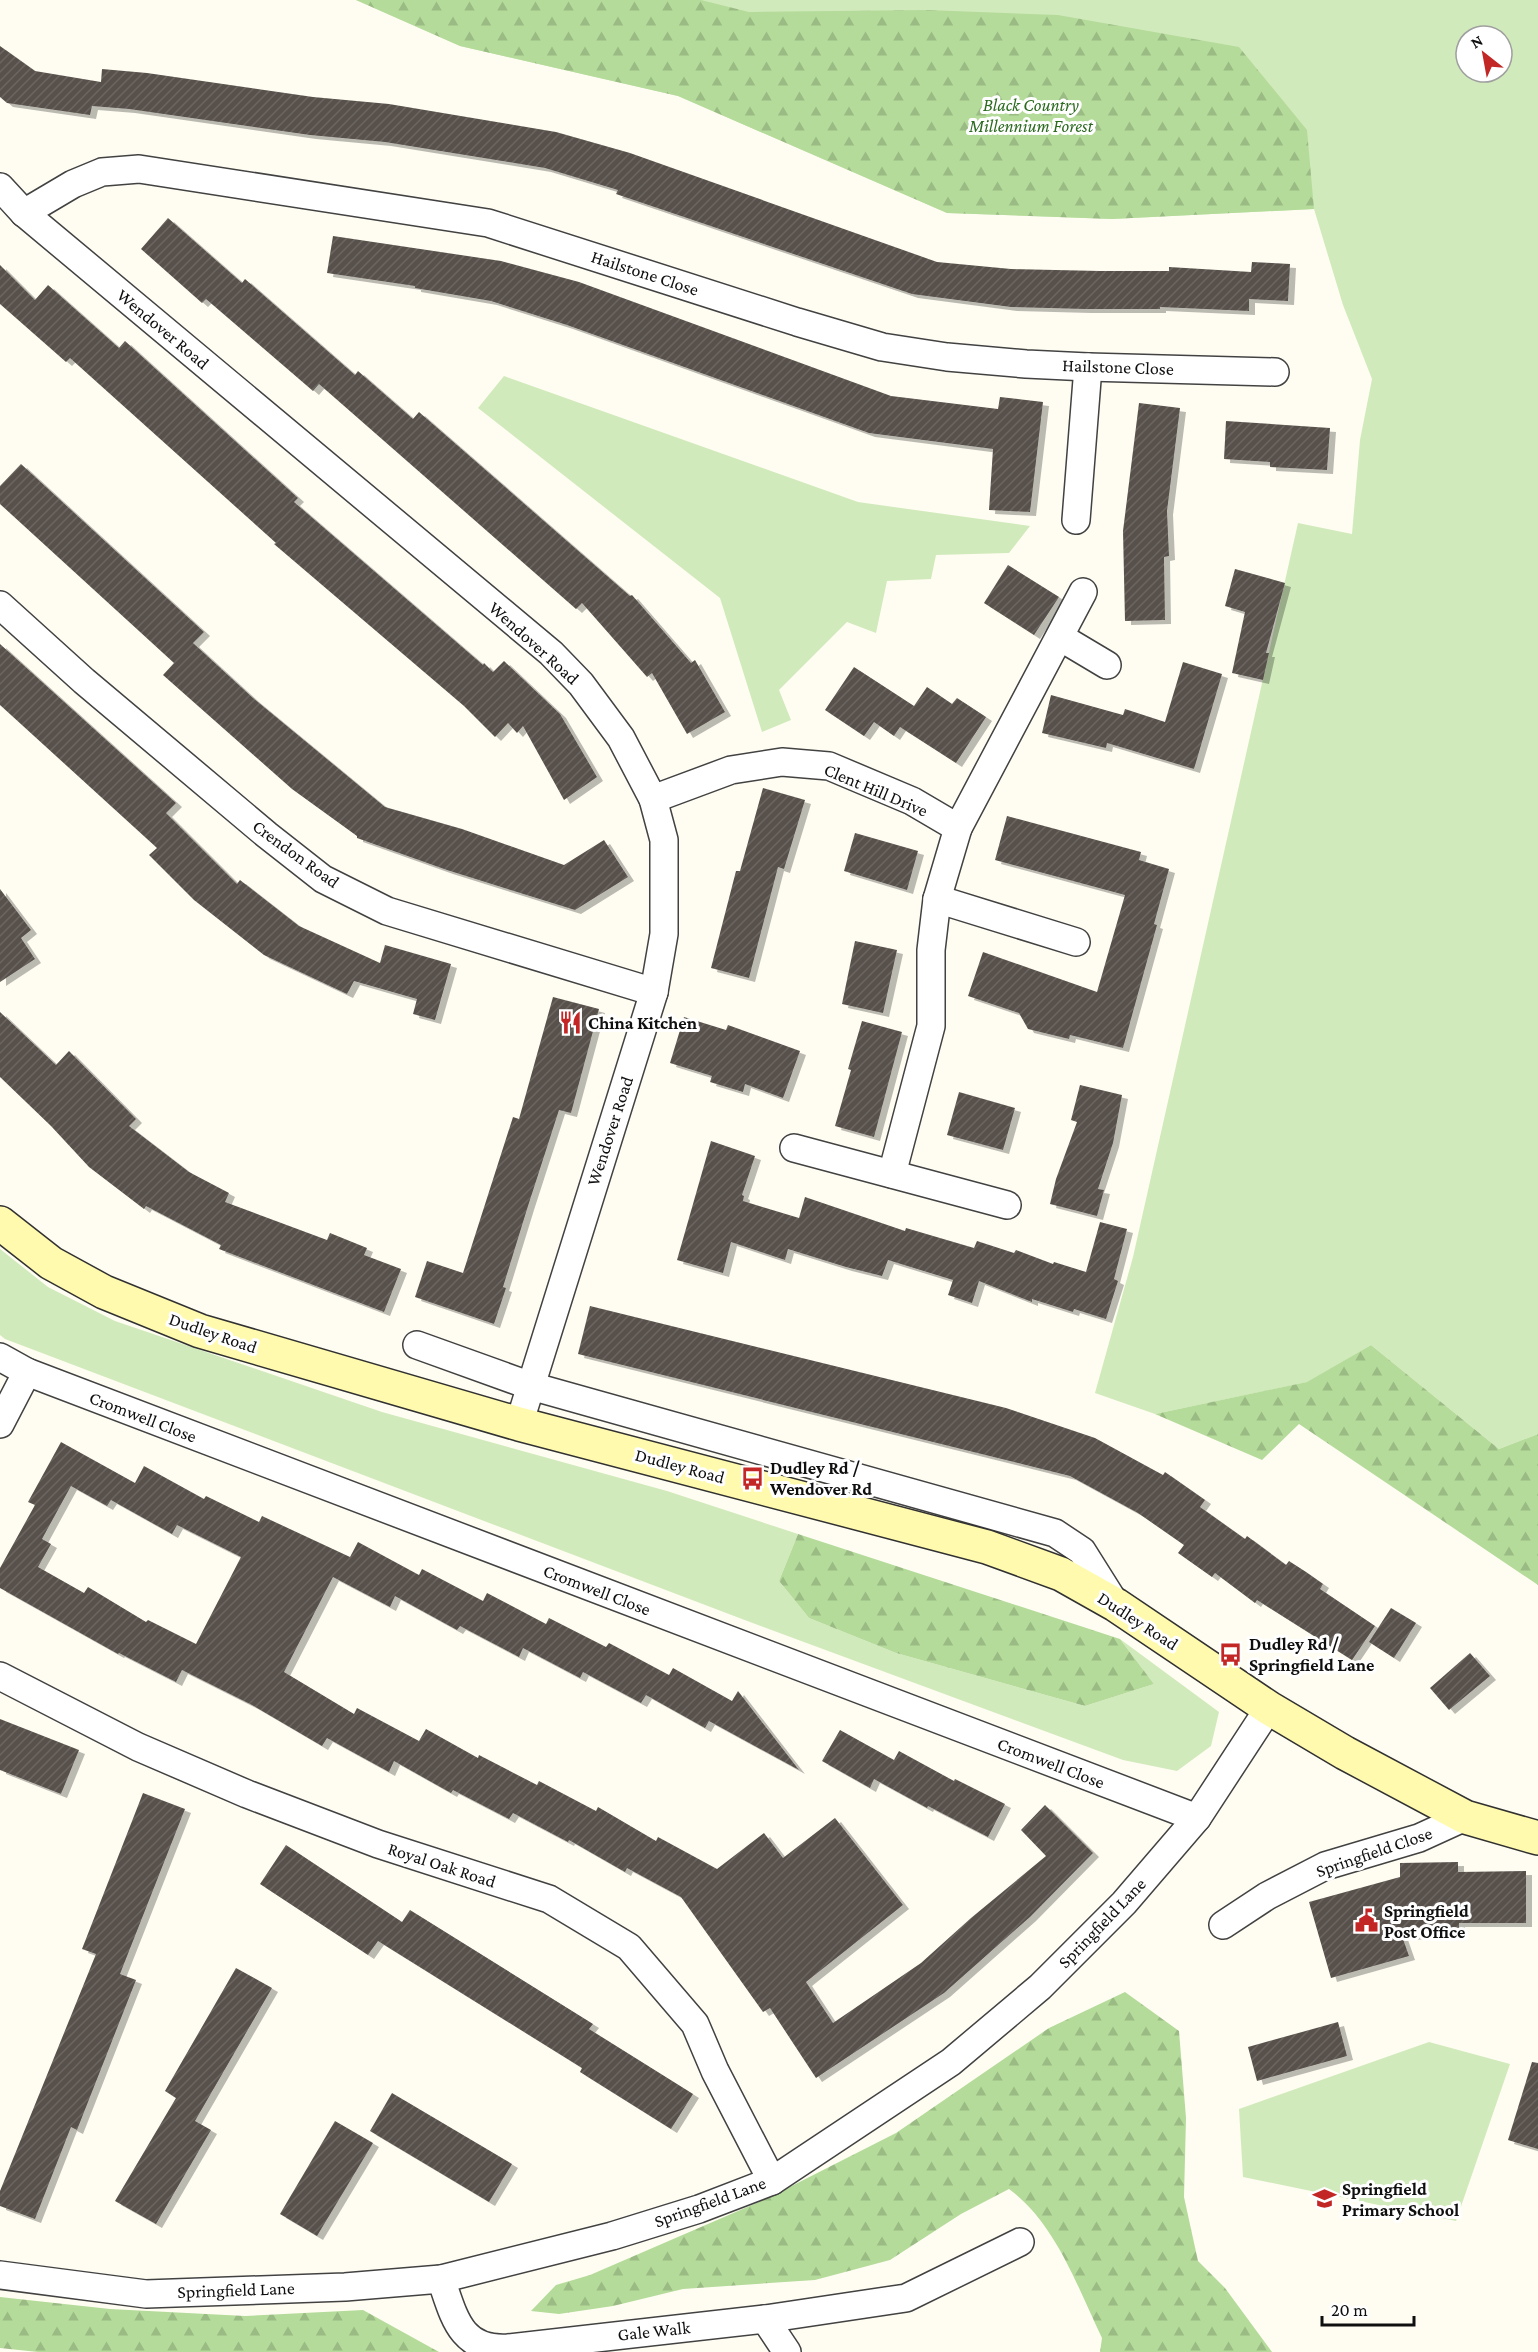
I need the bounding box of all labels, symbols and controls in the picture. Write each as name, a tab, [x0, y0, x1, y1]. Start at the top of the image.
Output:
north arrow	[1454, 24, 1514, 84]
text: N	[1467, 31, 1486, 52]
park label: Black Country Millennium Forest	[968, 95, 1094, 136]
street label: Hailstone Close	[589, 246, 701, 300]
street label: Wendover Road	[113, 285, 214, 374]
street label: Hailstone Close	[1062, 355, 1174, 379]
street label: Wendover Road	[485, 597, 583, 689]
street label: Clent Hill Drive	[821, 759, 931, 821]
street label: Crendon Road	[249, 816, 344, 892]
restaurant icon: China Kitchen	[557, 1010, 583, 1036]
place label: China Kitchen	[588, 1013, 698, 1033]
street label: Wendover Road	[583, 1073, 637, 1188]
street label: Dudley Road	[166, 1309, 260, 1358]
street label: Cromwell Close	[87, 1387, 199, 1447]
street label: Dudley Road	[633, 1444, 727, 1488]
place label: Dudley Rd / Wendover Rd	[769, 1458, 872, 1499]
bus stop icon: Dudley Rd / Wendover Rd	[739, 1465, 765, 1491]
street label: Cromwell Close	[541, 1560, 653, 1620]
street label: Dudley Road	[1094, 1588, 1182, 1655]
place label: Dudley Rd / Springfield Lane	[1249, 1634, 1374, 1675]
bus stop icon: Dudley Rd / Springfield Lane	[1218, 1641, 1244, 1667]
street label: Cromwell Close	[995, 1733, 1107, 1793]
street label: Springfield Close	[1313, 1823, 1435, 1881]
street label: Royal Oak Road	[386, 1838, 499, 1892]
street label: Springfield Lane	[1054, 1874, 1150, 1972]
place label: Springfield Post Office	[1384, 1901, 1469, 1942]
public building icon: Springfield Post Office	[1353, 1908, 1379, 1934]
street label: Springfield Lane	[651, 2173, 769, 2231]
place label: Springfield Primary School	[1342, 2179, 1459, 2220]
school or university icon: Springfield Primary School	[1311, 2186, 1337, 2212]
street label: Springfield Lane	[177, 2278, 295, 2302]
scale bar	[1322, 2289, 1414, 2327]
text: 20 m	[1331, 2300, 1368, 2320]
street label: Gale Walk	[617, 2317, 692, 2345]

